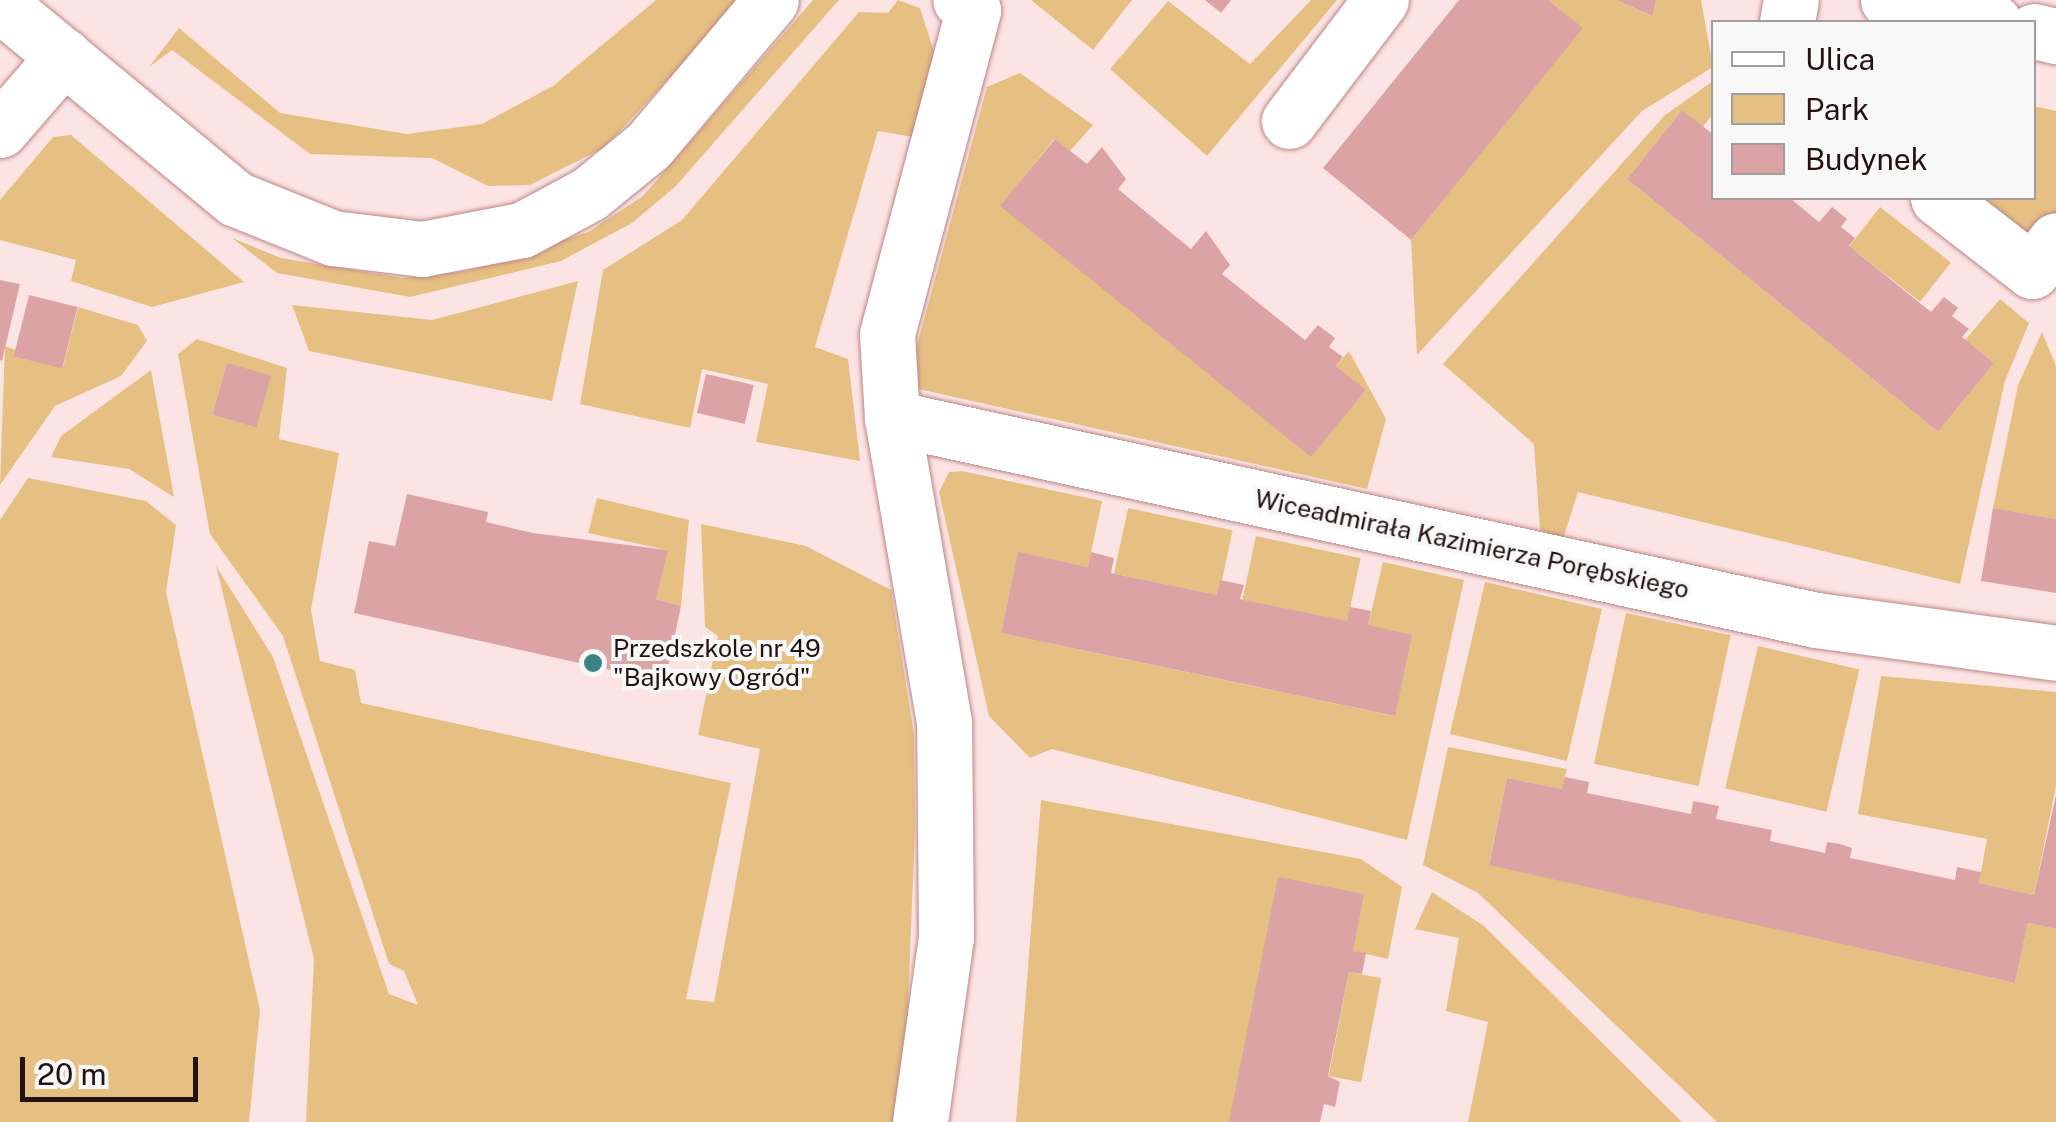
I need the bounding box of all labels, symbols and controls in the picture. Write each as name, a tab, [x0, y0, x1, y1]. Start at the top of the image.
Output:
legend	[1711, 20, 2036, 200]
text: Ulica	[1805, 41, 1875, 77]
text: Park	[1805, 91, 1869, 127]
text: Budynek	[1805, 141, 1928, 177]
street label: Wiceadmirała Kazimierza Porębskiego	[1252, 483, 1692, 605]
place label: Przedszkole nr 49 "Bajkowy Ogród"	[613, 634, 821, 693]
marker: Przedszkole nr 49 "Bajkowy Ogród"	[582, 652, 604, 674]
scale bar	[25, 1037, 202, 1099]
text: 20 m	[37, 1056, 106, 1092]

